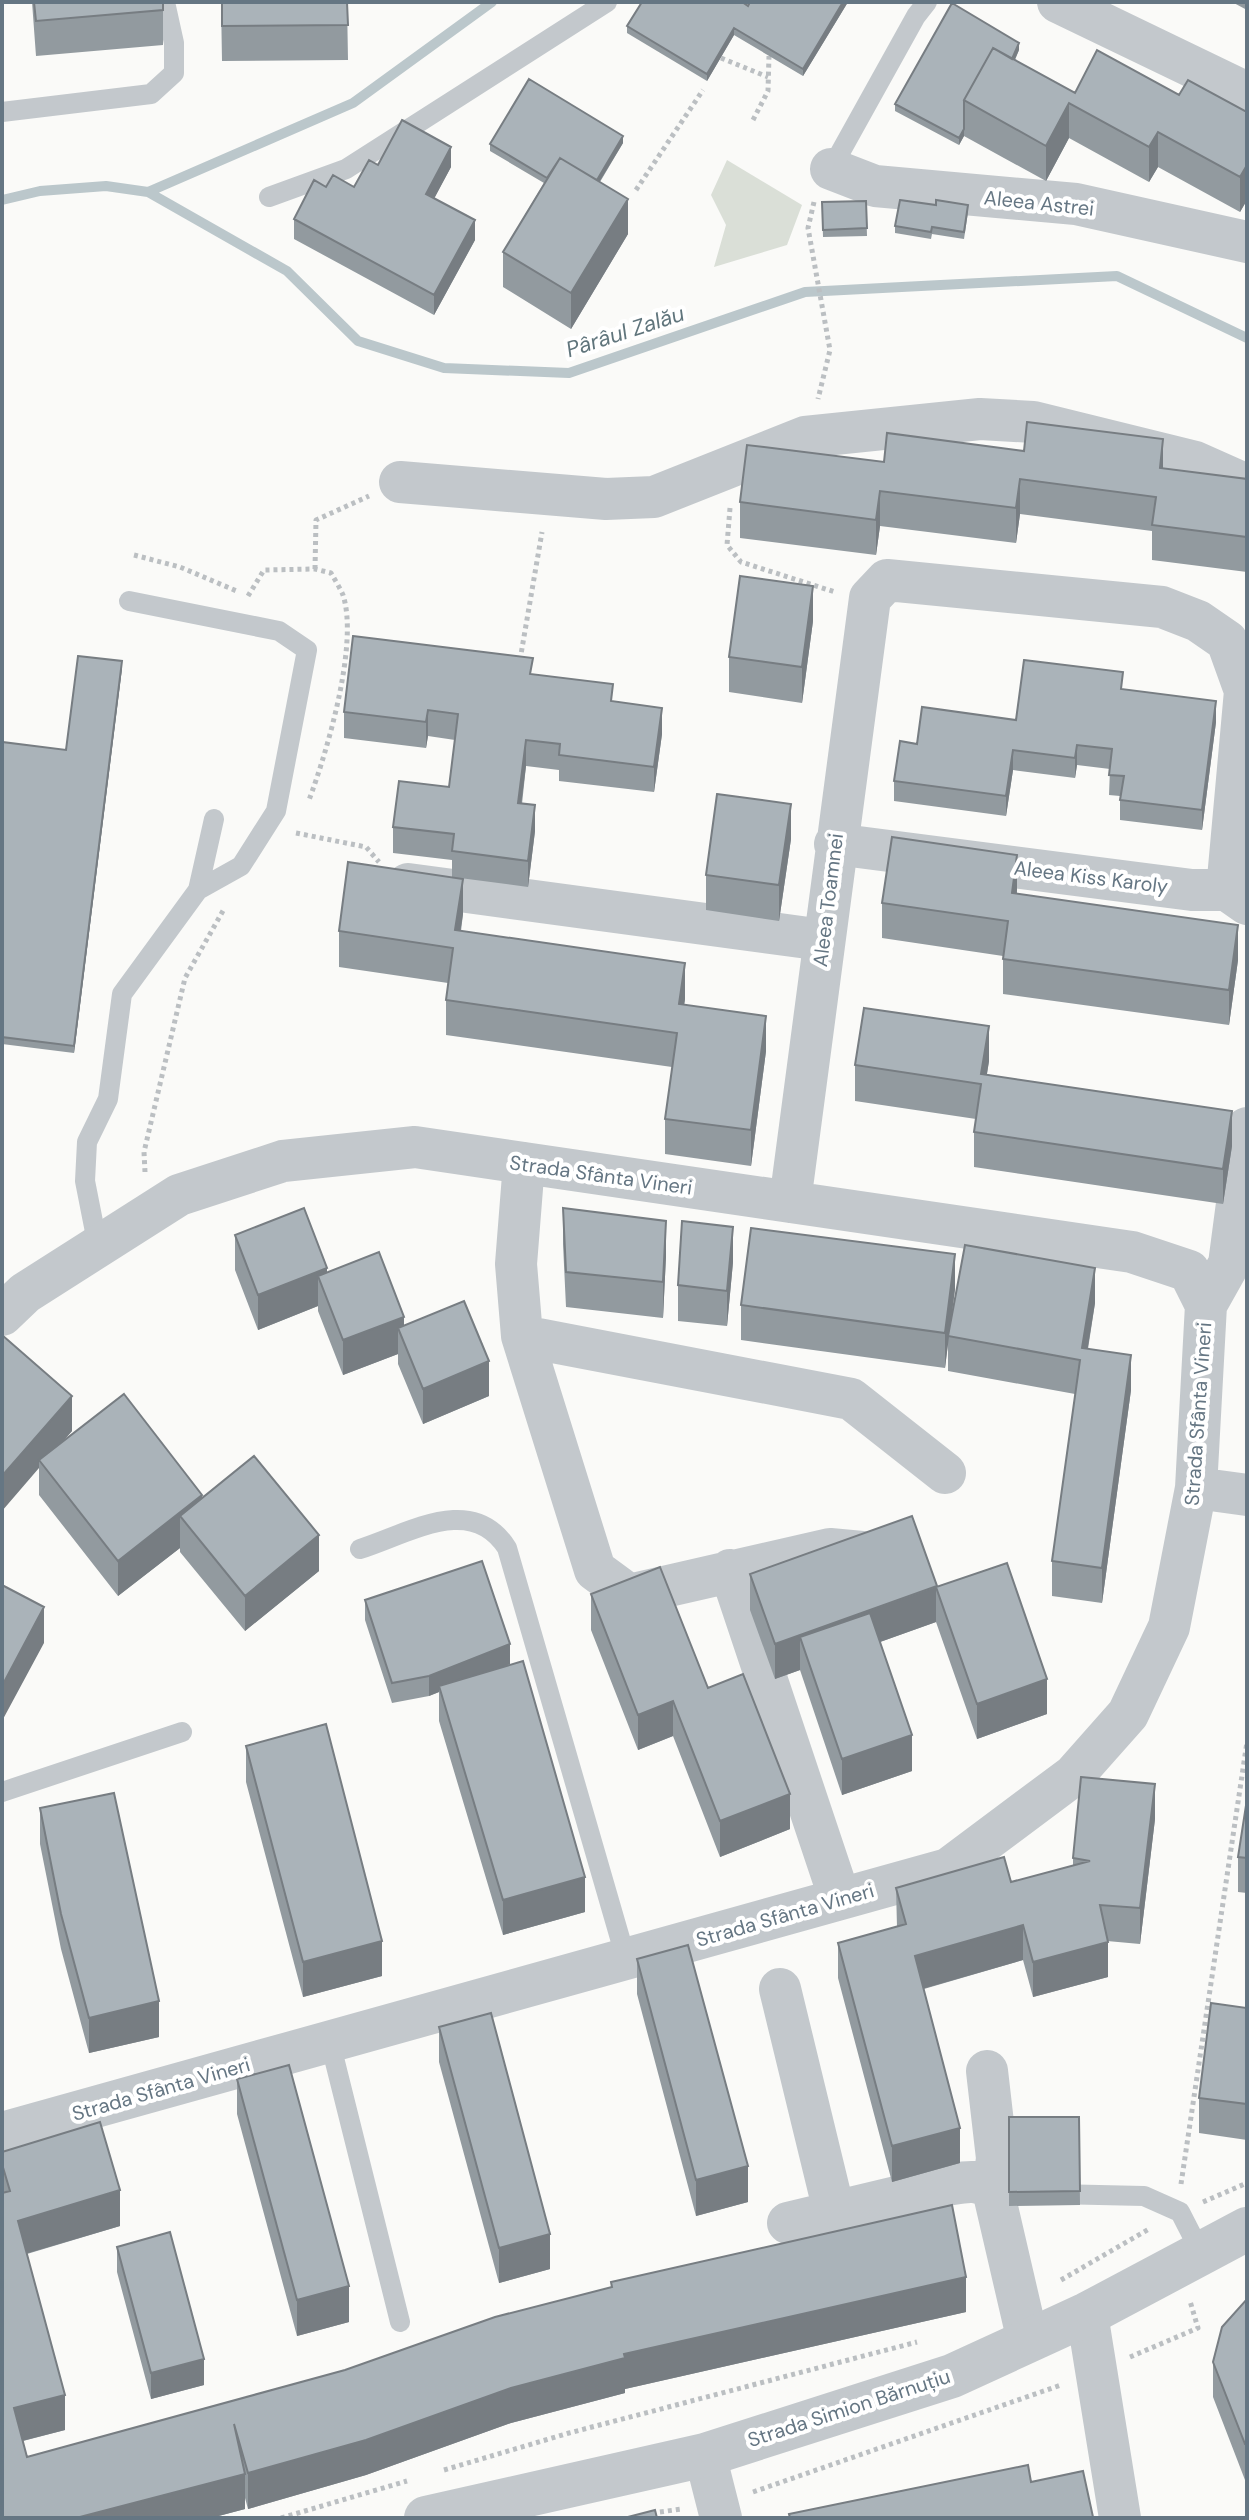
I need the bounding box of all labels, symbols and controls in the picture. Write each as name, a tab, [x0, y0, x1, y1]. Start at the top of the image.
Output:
street label: Aleea Astrei	[983, 184, 1095, 222]
water label: Pârâul Zalău	[562, 299, 688, 364]
street label: Aleea Toamnei	[807, 832, 849, 968]
street label: Aleea Kiss Karoly	[1012, 855, 1170, 899]
street label: Strada Sfânta Vineri	[508, 1149, 694, 1201]
street label: Strada Sfânta Vineri	[1179, 1321, 1217, 1507]
street label: Strada Sfânta Vineri	[693, 1877, 877, 1953]
street label: Strada Sfânta Vineri	[69, 2051, 253, 2127]
street label: Strada Simion Bărnuțiu	[744, 2363, 954, 2453]

